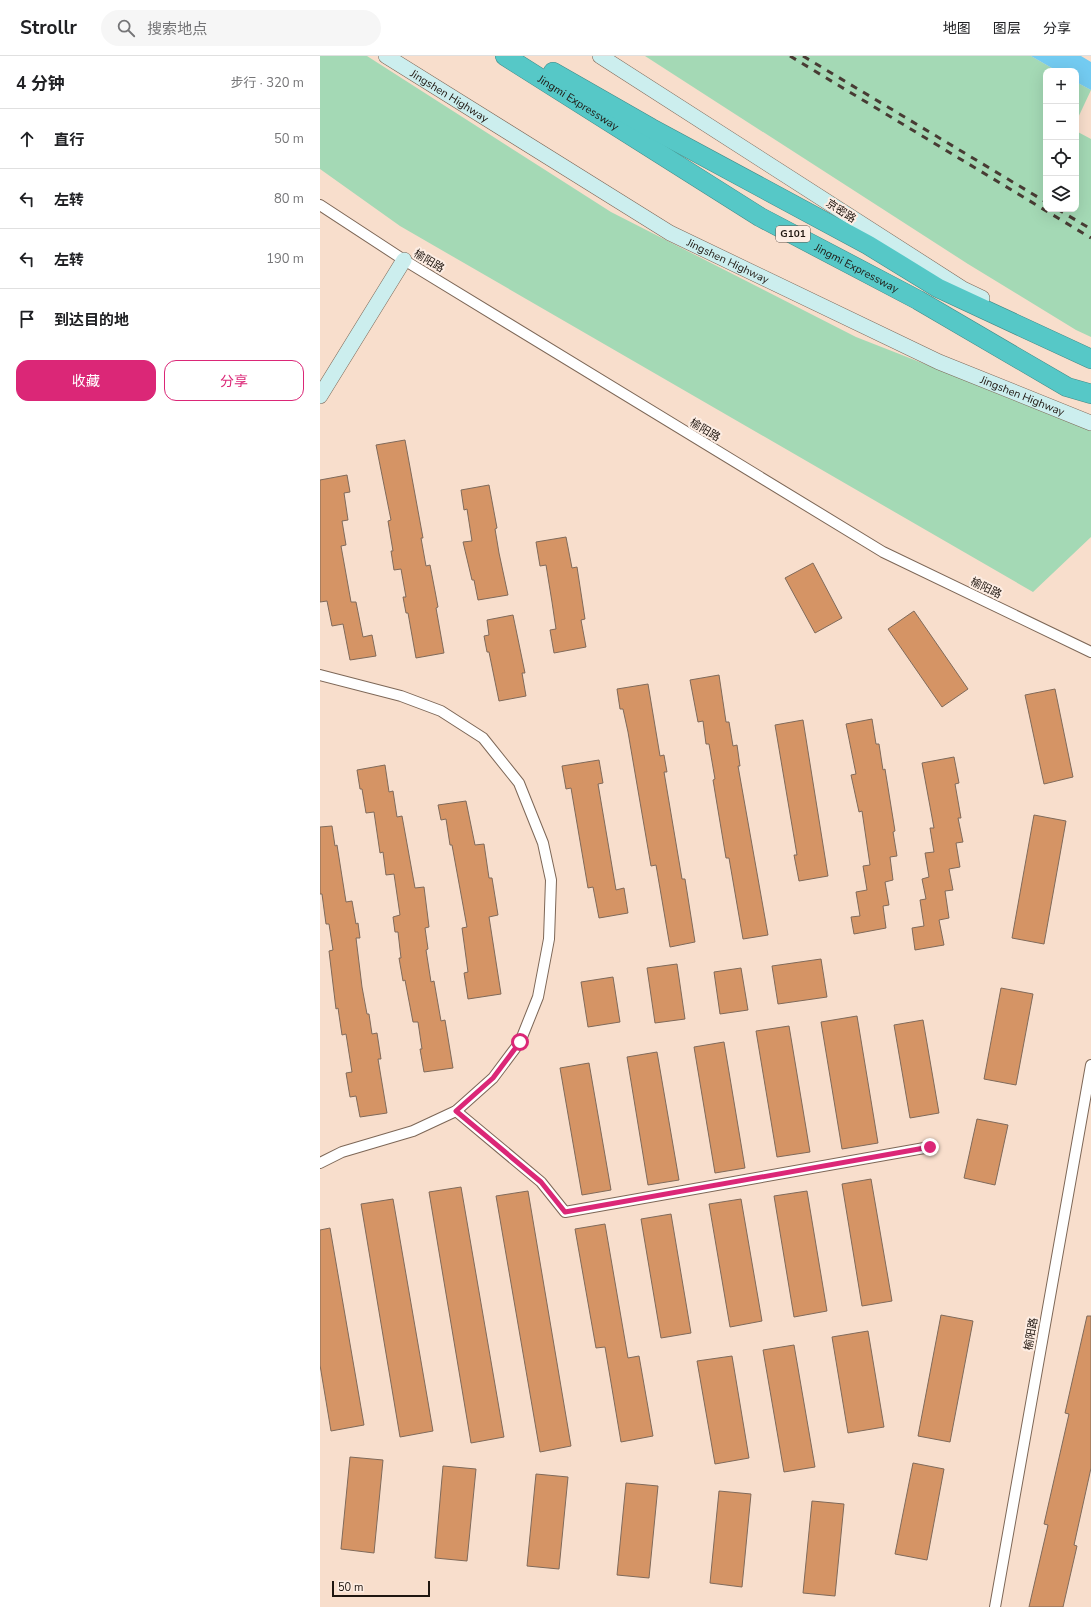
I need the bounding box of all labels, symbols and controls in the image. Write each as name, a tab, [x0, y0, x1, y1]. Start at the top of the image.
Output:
search box	[101, 10, 381, 46]
text: Strollr	[20, 15, 77, 41]
icon: search	[115, 17, 137, 39]
text: 搜索地点	[147, 19, 207, 39]
text: 地图	[943, 19, 971, 38]
text: 图层	[993, 19, 1021, 38]
text: 分享	[1043, 19, 1071, 38]
street label: Jingshen Highway	[407, 65, 492, 126]
map controls	[1043, 68, 1079, 212]
button: +	[1043, 68, 1079, 104]
street label: Jingmi Expressway	[534, 71, 622, 134]
text: 4 分钟	[16, 72, 65, 95]
text: 步行 · 320 m	[230, 74, 304, 92]
button: −	[1043, 104, 1079, 140]
icon: ahead	[16, 128, 38, 150]
text: 直行	[54, 130, 84, 150]
text: 50 m	[274, 130, 304, 148]
button: locate	[1043, 140, 1079, 176]
button: layers	[1043, 176, 1079, 212]
icon: left	[16, 188, 38, 210]
text: 左转	[54, 190, 84, 210]
text: 80 m	[274, 190, 304, 208]
street label: 京密路	[823, 196, 859, 226]
road number: G101	[776, 226, 810, 242]
street label: Jingshen Highway	[684, 234, 772, 287]
street label: Jingmi Expressway	[811, 239, 902, 296]
street label: 榆阳路	[411, 246, 447, 276]
icon: left	[16, 248, 38, 270]
text: 左转	[54, 250, 84, 270]
text: 190 m	[266, 250, 304, 268]
icon: arrive	[16, 308, 38, 330]
text: 到达目的地	[54, 310, 129, 330]
button: 收藏	[16, 360, 156, 401]
button: 分享	[164, 360, 304, 401]
street label: Jingshen Highway	[977, 372, 1067, 419]
street label: 榆阳路	[687, 415, 723, 445]
street label: 榆阳路	[968, 574, 1004, 602]
route start	[511, 1033, 529, 1051]
route end	[921, 1138, 939, 1156]
street label: 榆阳路	[1021, 1316, 1041, 1352]
scale bar	[332, 1579, 430, 1598]
text: 50 m	[338, 1580, 363, 1595]

